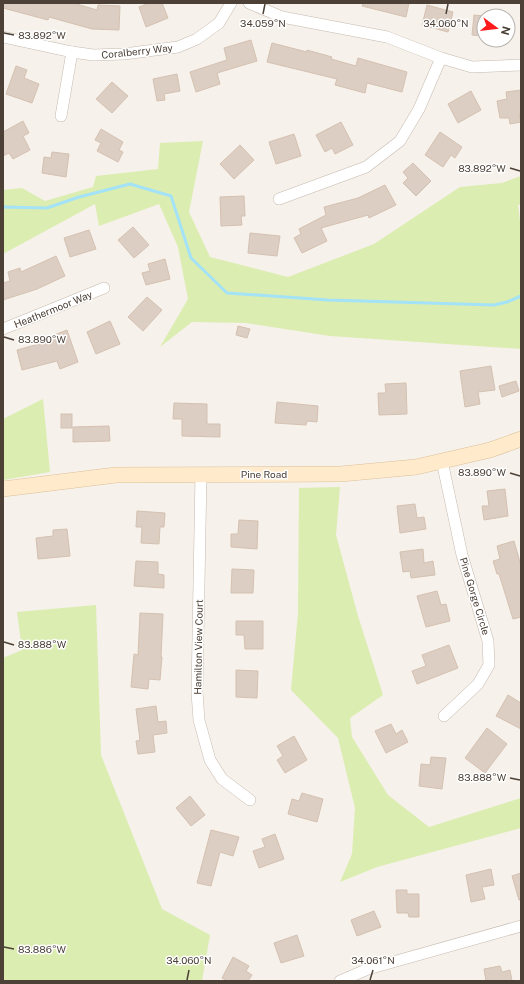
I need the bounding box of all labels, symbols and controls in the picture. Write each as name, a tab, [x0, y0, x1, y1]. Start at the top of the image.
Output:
north arrow	[476, 8, 516, 48]
text: 34.059°N	[240, 17, 286, 29]
text: 34.060°N	[423, 17, 469, 29]
text: N	[499, 25, 513, 36]
text: 83.892°W	[18, 29, 66, 41]
street label: Coralberry Way	[101, 41, 174, 61]
text: 83.892°W	[458, 162, 506, 174]
street label: Heathermoor Way	[12, 288, 95, 330]
text: 83.890°W	[18, 333, 66, 345]
text: 83.890°W	[458, 466, 506, 478]
street label: Pine Road	[241, 468, 287, 480]
street label: Pine Gorge Circle	[457, 556, 493, 637]
street label: Hamilton View Court	[191, 599, 205, 695]
text: 83.888°W	[18, 638, 67, 650]
text: 83.888°W	[458, 771, 507, 783]
text: 83.886°W	[18, 943, 67, 955]
text: 34.060°N	[166, 954, 212, 966]
text: 34.061°N	[351, 954, 395, 966]

